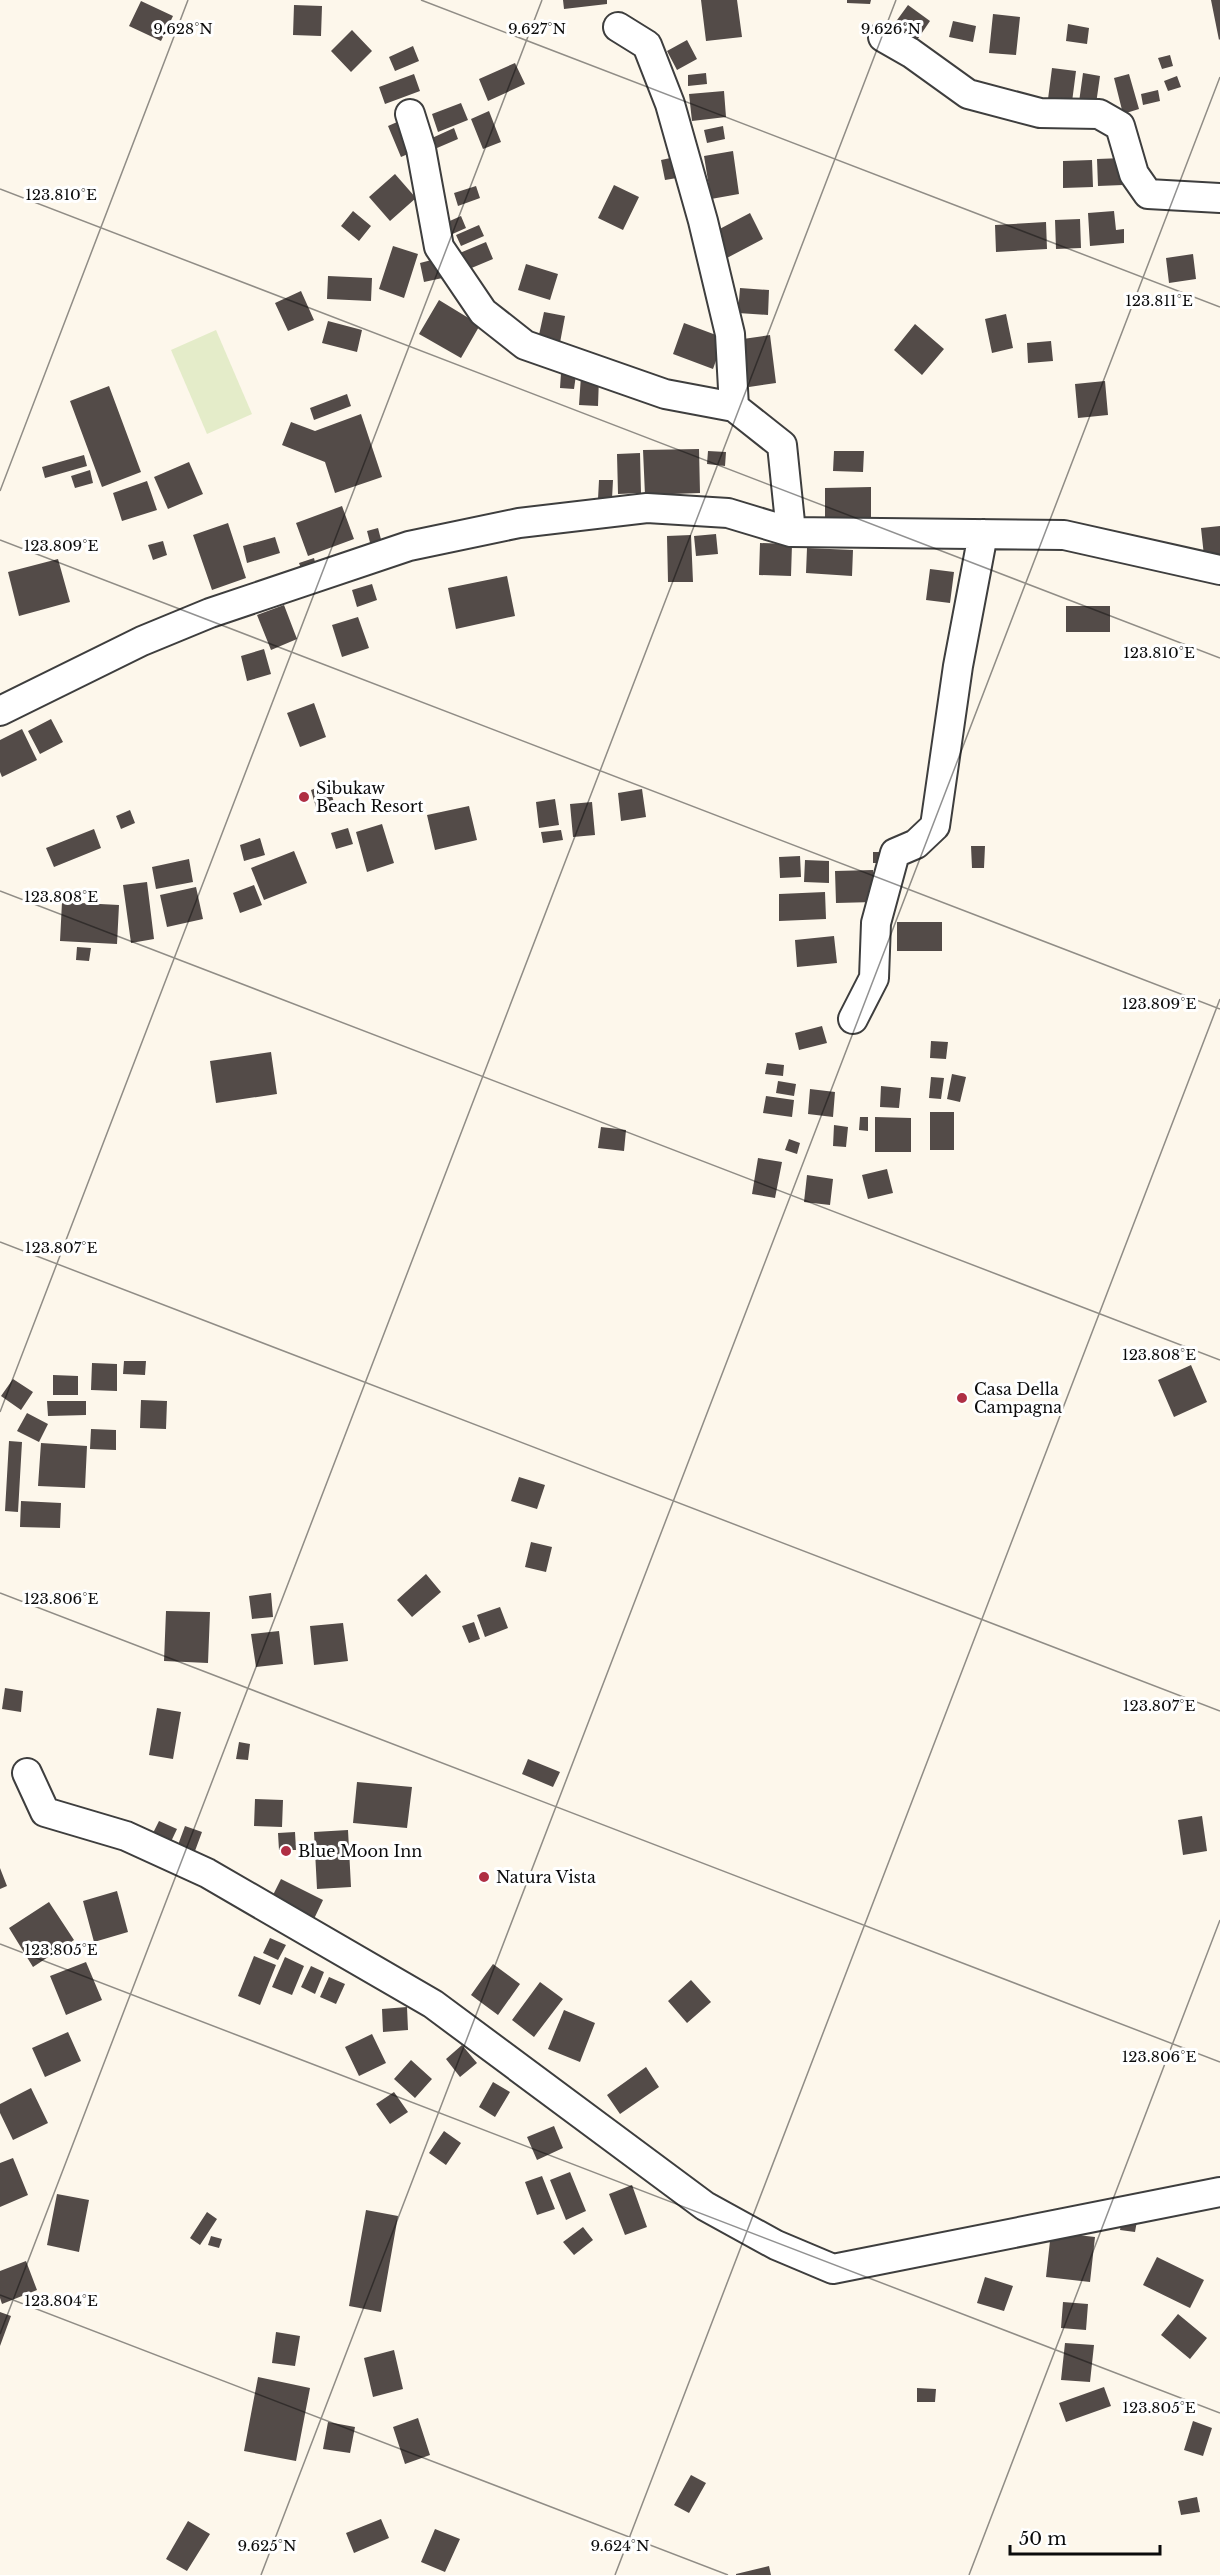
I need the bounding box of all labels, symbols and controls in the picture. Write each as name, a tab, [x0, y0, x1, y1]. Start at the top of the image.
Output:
text: 9.628°N	[153, 19, 213, 38]
text: 9.627°N	[508, 19, 566, 38]
text: 9.626°N	[861, 19, 921, 38]
text: 123.810°E	[25, 185, 97, 204]
text: 123.811°E	[1125, 291, 1193, 310]
text: 123.809°E	[24, 536, 98, 555]
text: 123.810°E	[1123, 643, 1195, 662]
place label: Sibukaw Beach Resort	[316, 778, 424, 816]
marker: Sibukaw Beach Resort	[297, 790, 311, 804]
text: 123.808°E	[24, 887, 98, 906]
text: 123.809°E	[1122, 994, 1196, 1013]
text: 123.807°E	[25, 1238, 97, 1257]
text: 123.808°E	[1122, 1345, 1196, 1364]
place label: Casa Della Campagna	[974, 1379, 1062, 1417]
marker: Casa Della Campagna	[955, 1391, 969, 1405]
text: 123.806°E	[24, 1589, 98, 1608]
text: 123.807°E	[1123, 1696, 1195, 1715]
place label: Blue Moon Inn	[298, 1841, 422, 1861]
marker: Blue Moon Inn	[279, 1844, 293, 1858]
place label: Natura Vista	[496, 1867, 596, 1887]
marker: Natura Vista	[477, 1870, 491, 1884]
text: 123.805°E	[24, 1940, 98, 1959]
text: 123.806°E	[1122, 2047, 1196, 2066]
text: 123.804°E	[24, 2291, 98, 2310]
text: 123.805°E	[1122, 2398, 1196, 2417]
scale bar	[1010, 2518, 1160, 2556]
text: 50 m	[1019, 2528, 1067, 2550]
text: 9.625°N	[237, 2536, 297, 2555]
text: 9.624°N	[590, 2536, 650, 2555]

